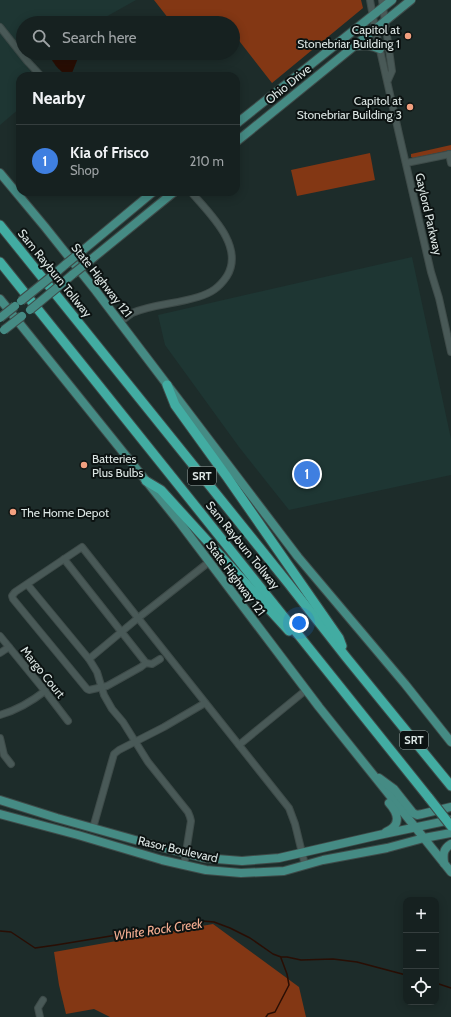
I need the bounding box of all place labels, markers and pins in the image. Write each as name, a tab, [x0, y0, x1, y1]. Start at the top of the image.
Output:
place label: Capitol at Stonebriar Building 1	[297, 22, 400, 51]
marker: Capitol at Stonebriar Building 1	[403, 31, 413, 41]
place label: Capitol at Stonebriar Building 3	[297, 93, 402, 122]
marker: Capitol at Stonebriar Building 3	[405, 102, 415, 112]
place label: Batteries Plus Bulbs	[92, 451, 143, 480]
pin: 1	[294, 459, 320, 489]
marker: Batteries Plus Bulbs	[79, 460, 89, 470]
place label: The Home Depot	[21, 505, 109, 520]
marker: The Home Depot	[8, 507, 18, 517]

